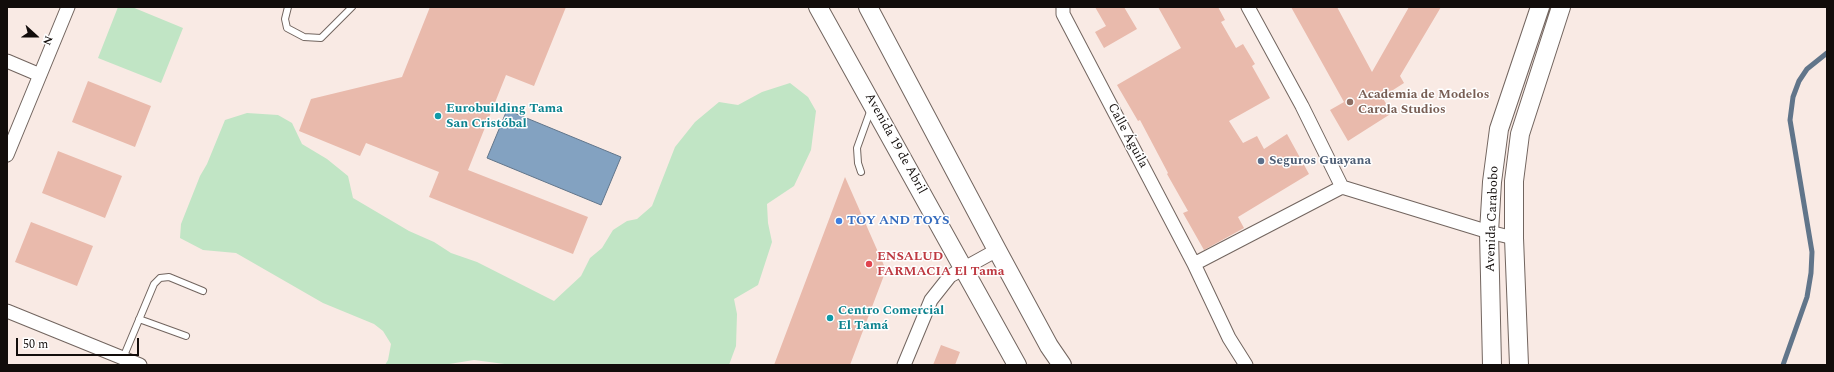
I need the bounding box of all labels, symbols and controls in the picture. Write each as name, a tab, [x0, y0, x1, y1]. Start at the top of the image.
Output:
north arrow	[16, 16, 56, 56]
text: N	[38, 33, 57, 48]
place label: Academia de Modelos Carola Studios	[1358, 87, 1489, 118]
street label: Avenida 19 de Abril	[861, 91, 929, 197]
marker: Academia de Modelos Carola Studios	[1345, 97, 1355, 107]
place label: Eurobuilding Tama San Cristóbal	[446, 101, 563, 132]
street label: Calle Águila	[1103, 101, 1151, 171]
marker: Eurobuilding Tama San Cristóbal	[433, 111, 443, 121]
place label: Seguros Guayana	[1269, 153, 1371, 169]
marker: Seguros Guayana	[1256, 156, 1266, 166]
street label: Avenida Carabobo	[1483, 166, 1503, 272]
place label: TOY AND TOYS	[847, 213, 949, 229]
marker: TOY AND TOYS	[834, 216, 844, 226]
place label: ENSALUD FARMACIA El Tama	[877, 249, 1004, 280]
marker: ENSALUD FARMACIA El Tama	[864, 259, 874, 269]
place label: Centro Comercial El Tamá	[838, 303, 944, 334]
marker: Centro Comercial El Tamá	[825, 313, 835, 323]
scale bar	[18, 330, 141, 356]
text: 50 m	[23, 335, 48, 354]

